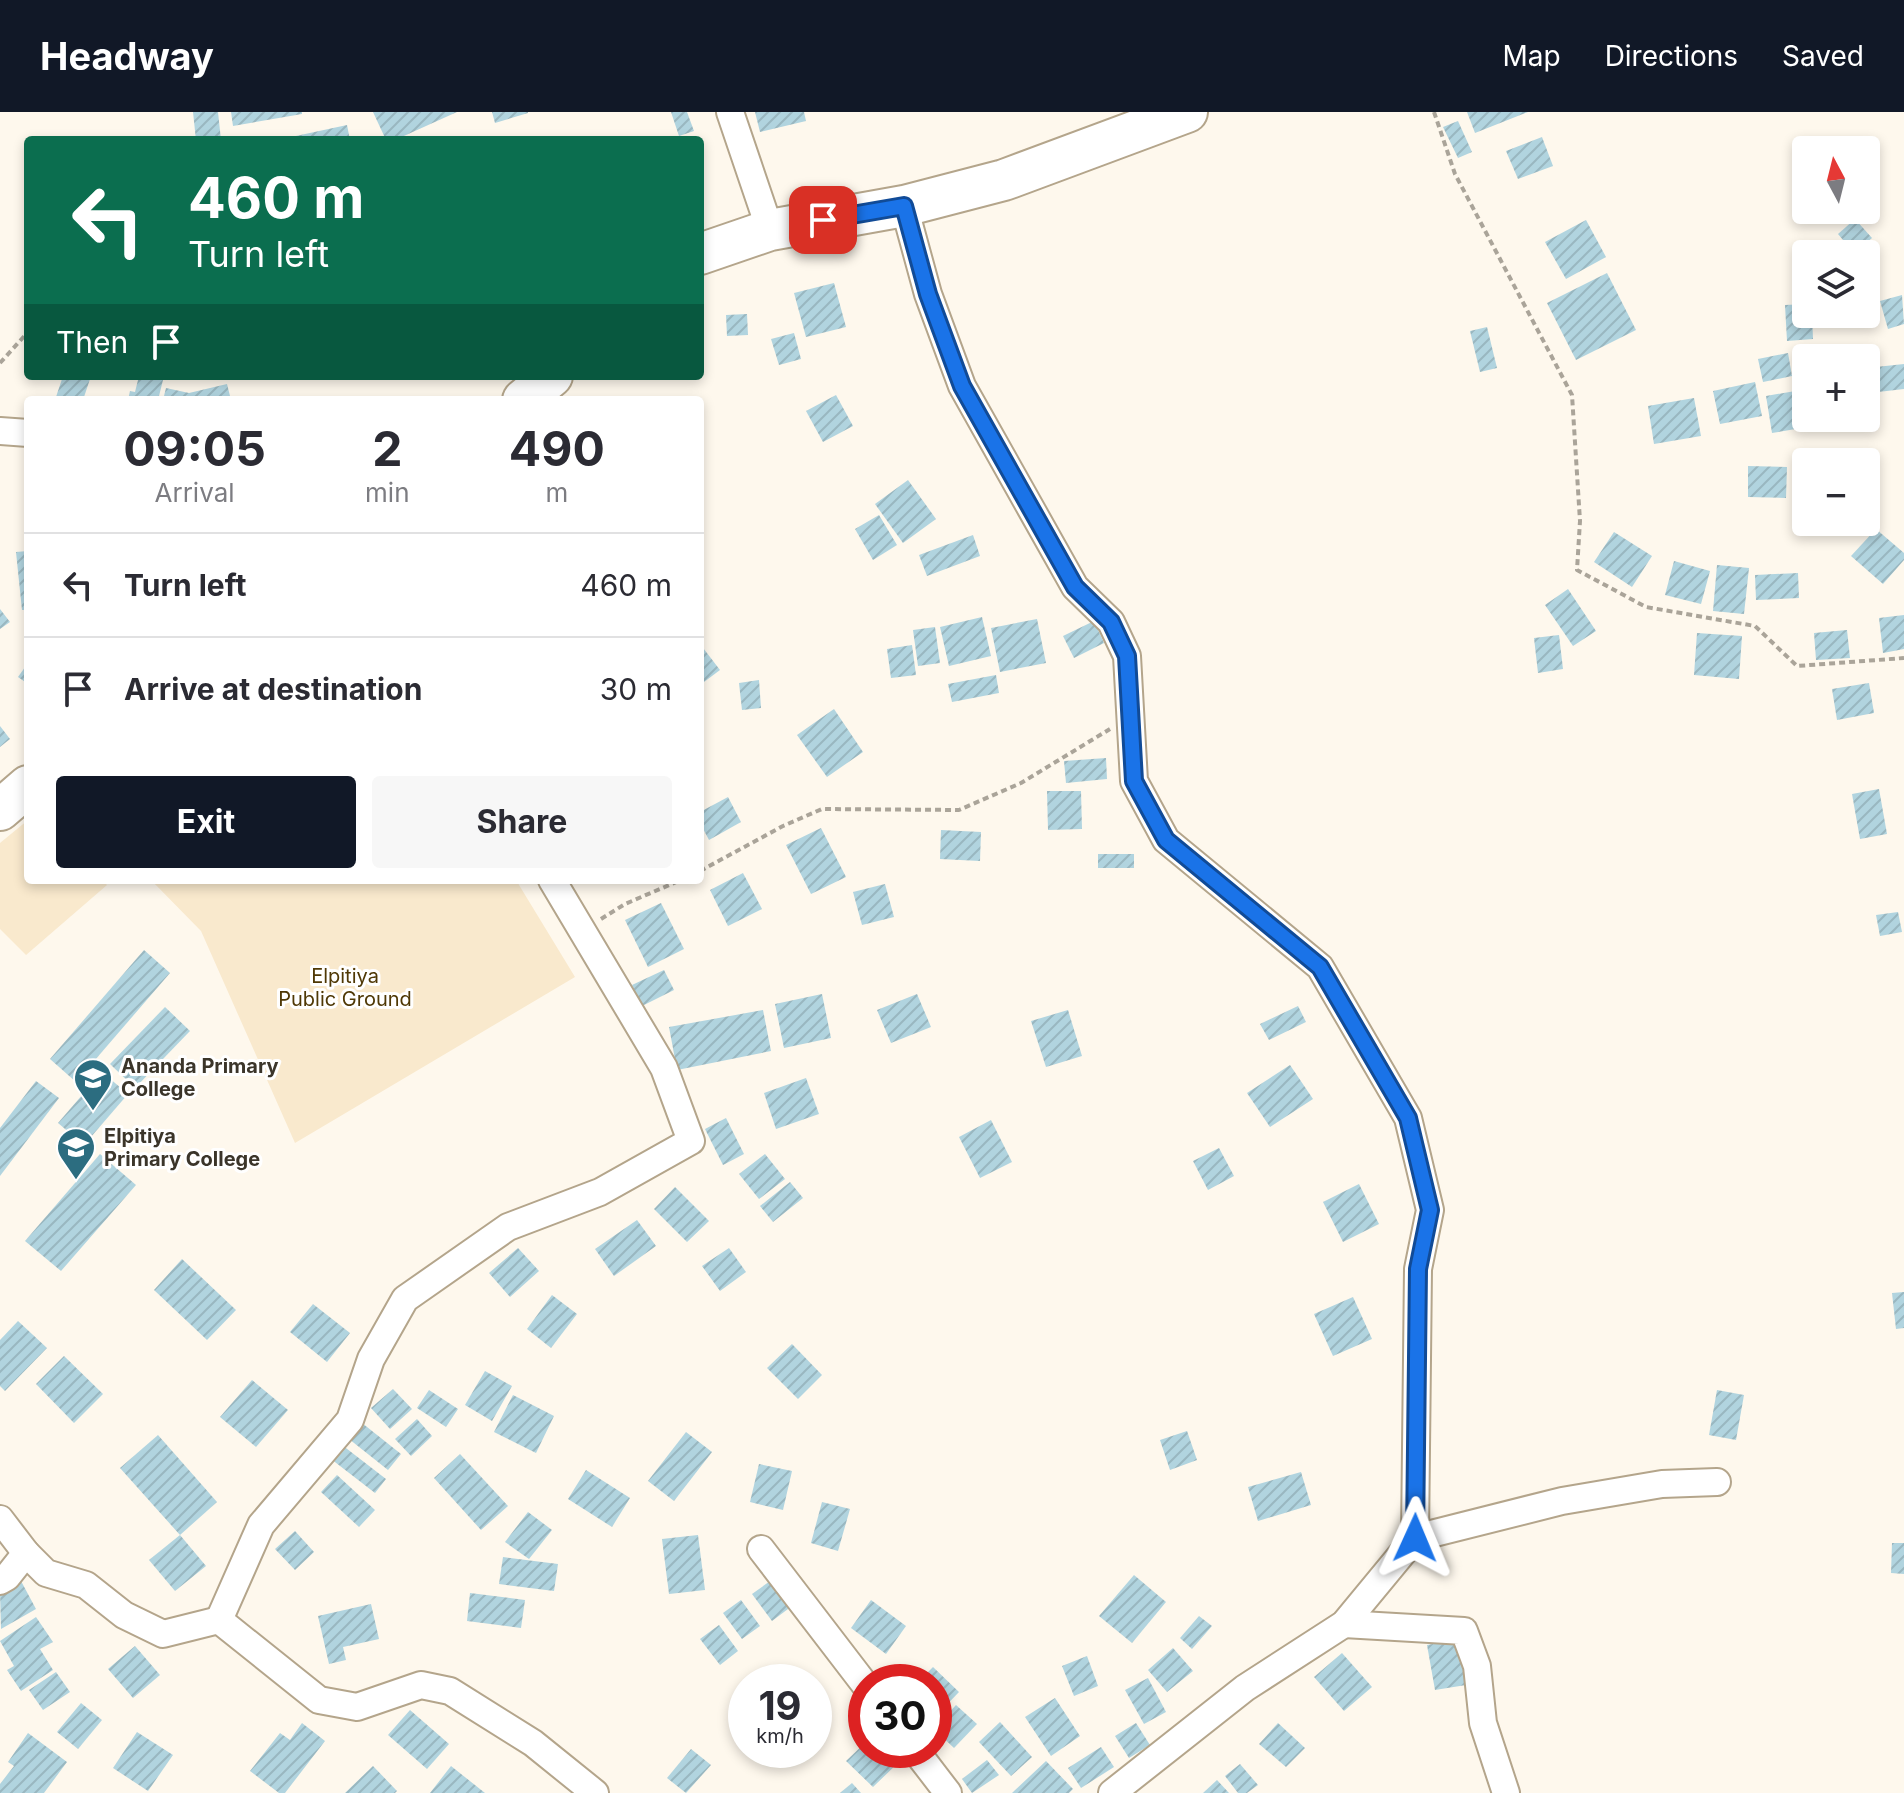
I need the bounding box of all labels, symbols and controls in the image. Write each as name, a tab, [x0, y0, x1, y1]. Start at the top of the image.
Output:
text: Headway	[40, 33, 214, 79]
text: Map	[1502, 39, 1561, 73]
text: Directions	[1605, 39, 1738, 73]
text: Saved	[1782, 39, 1864, 73]
north arrow	[1792, 136, 1880, 224]
map controls	[1792, 136, 1880, 536]
text: 460 m	[188, 164, 364, 232]
icon: left	[56, 168, 160, 272]
pin	[789, 186, 857, 254]
icon: arrive	[801, 198, 845, 242]
text: Turn left	[188, 232, 329, 276]
button: layers	[1792, 240, 1880, 328]
icon: arrive	[144, 320, 188, 364]
text: Then	[56, 324, 128, 360]
button: +	[1792, 344, 1880, 432]
text: 09:05	[123, 419, 266, 478]
text: 2	[372, 419, 402, 478]
text: 490	[509, 419, 605, 478]
button: −	[1792, 448, 1880, 536]
text: Arrival	[155, 477, 235, 508]
text: min	[365, 477, 410, 508]
text: m	[545, 477, 568, 508]
icon: left	[56, 563, 100, 607]
text: Turn left	[124, 567, 246, 603]
text: 460 m	[580, 567, 672, 603]
icon: arrive	[56, 667, 100, 711]
text: Arrive at destination	[124, 671, 422, 707]
text: 30 m	[600, 671, 672, 707]
button: Exit	[56, 776, 356, 868]
button: Share	[372, 776, 672, 868]
park label: Elpitiya Public Ground	[278, 964, 412, 1011]
place label: Ananda Primary College	[121, 1054, 278, 1101]
school or university icon: Ananda Primary College	[72, 1057, 114, 1112]
place label: Elpitiya Primary College	[104, 1124, 260, 1171]
school or university icon: Elpitiya Primary College	[55, 1126, 97, 1181]
position arrow	[1373, 1496, 1457, 1580]
speed limit sign: 30	[848, 1664, 952, 1768]
text: 19	[758, 1681, 802, 1730]
text: km/h	[756, 1724, 804, 1748]

